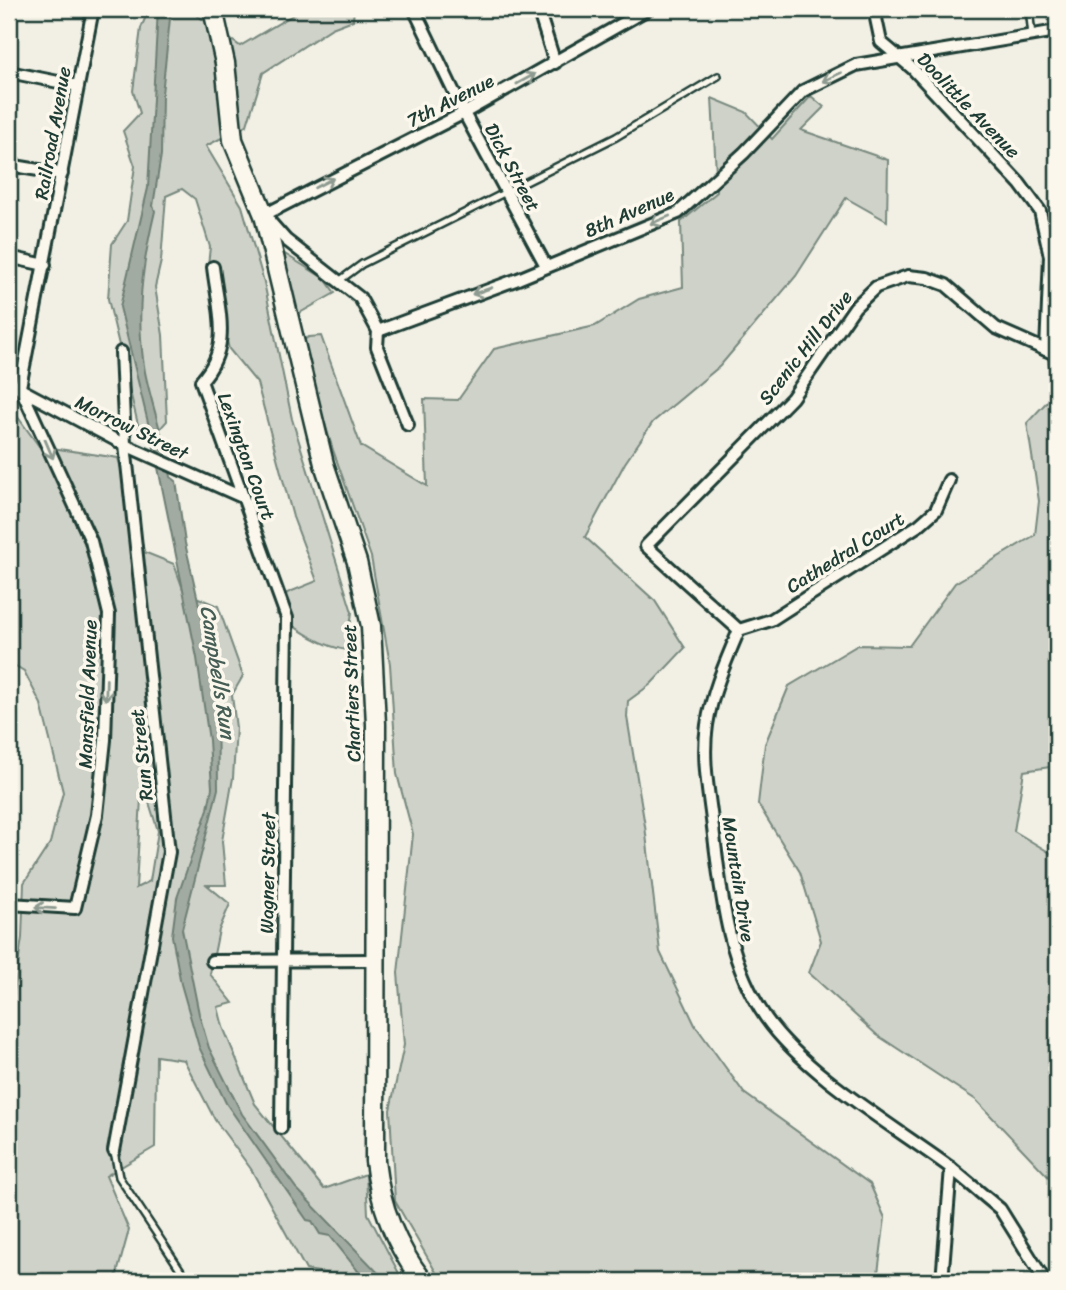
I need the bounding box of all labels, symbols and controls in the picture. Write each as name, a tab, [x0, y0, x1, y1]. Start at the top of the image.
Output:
street label: Doolittle Avenue	[909, 44, 1029, 167]
street label: Railroad Avenue	[25, 64, 80, 202]
street label: 7th Avenue	[401, 64, 500, 137]
one-way arrow	[822, 70, 843, 84]
one-way arrow	[516, 72, 536, 86]
street label: Dick Street	[475, 117, 550, 218]
one-way arrow	[313, 176, 334, 190]
street label: 8th Avenue	[579, 178, 679, 247]
one-way arrow	[649, 215, 671, 228]
street label: Scenic Hill Drive	[750, 282, 861, 412]
one-way arrow	[472, 286, 494, 298]
street label: Morrow Street	[69, 386, 196, 470]
street label: Lexington Court	[208, 388, 285, 525]
one-way arrow	[43, 438, 56, 459]
street label: Cathedral Court	[779, 503, 911, 602]
water label: Campbells Run	[189, 603, 248, 744]
street label: Mansfield Avenue	[68, 619, 107, 769]
street label: Chartiers Street	[333, 624, 370, 762]
one-way arrow	[100, 678, 113, 701]
street label: Run Street	[120, 707, 163, 802]
street label: Wagner Street	[250, 811, 285, 934]
street label: Mountain Drive	[712, 814, 765, 944]
one-way arrow	[34, 901, 57, 914]

